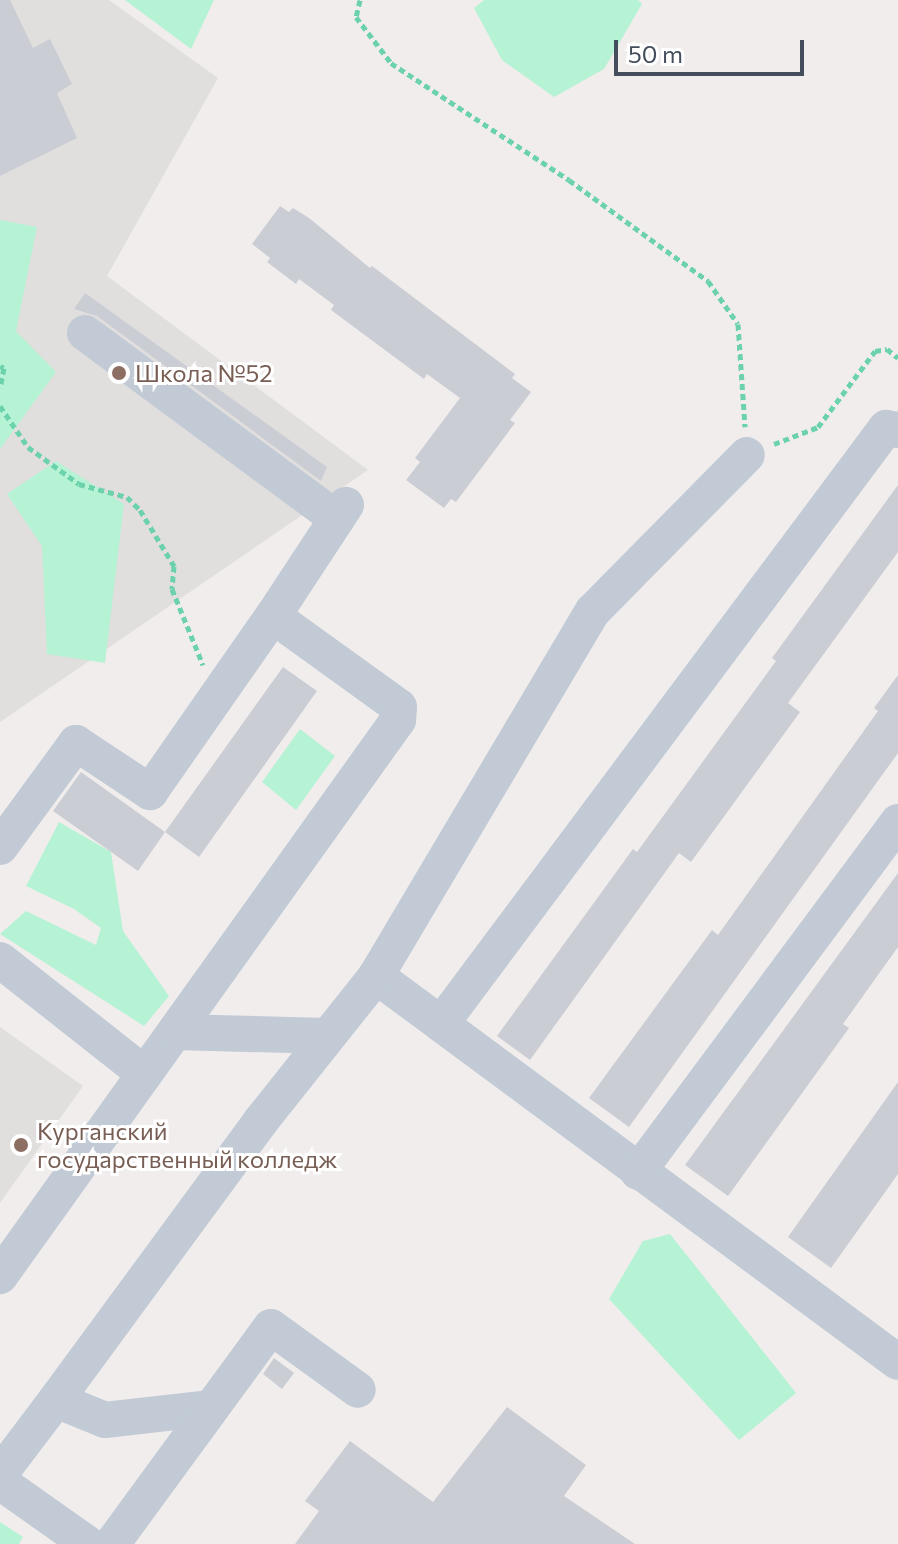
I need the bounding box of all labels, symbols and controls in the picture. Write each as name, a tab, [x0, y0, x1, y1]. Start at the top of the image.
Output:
scale bar	[618, 24, 808, 74]
text: 50 m	[628, 39, 683, 68]
place label: Школа №52	[135, 359, 273, 387]
marker: Школа №52	[110, 364, 128, 382]
place label: Курганский государственный колледж	[37, 1117, 337, 1173]
marker: Курганский государственный колледж	[12, 1136, 30, 1154]

